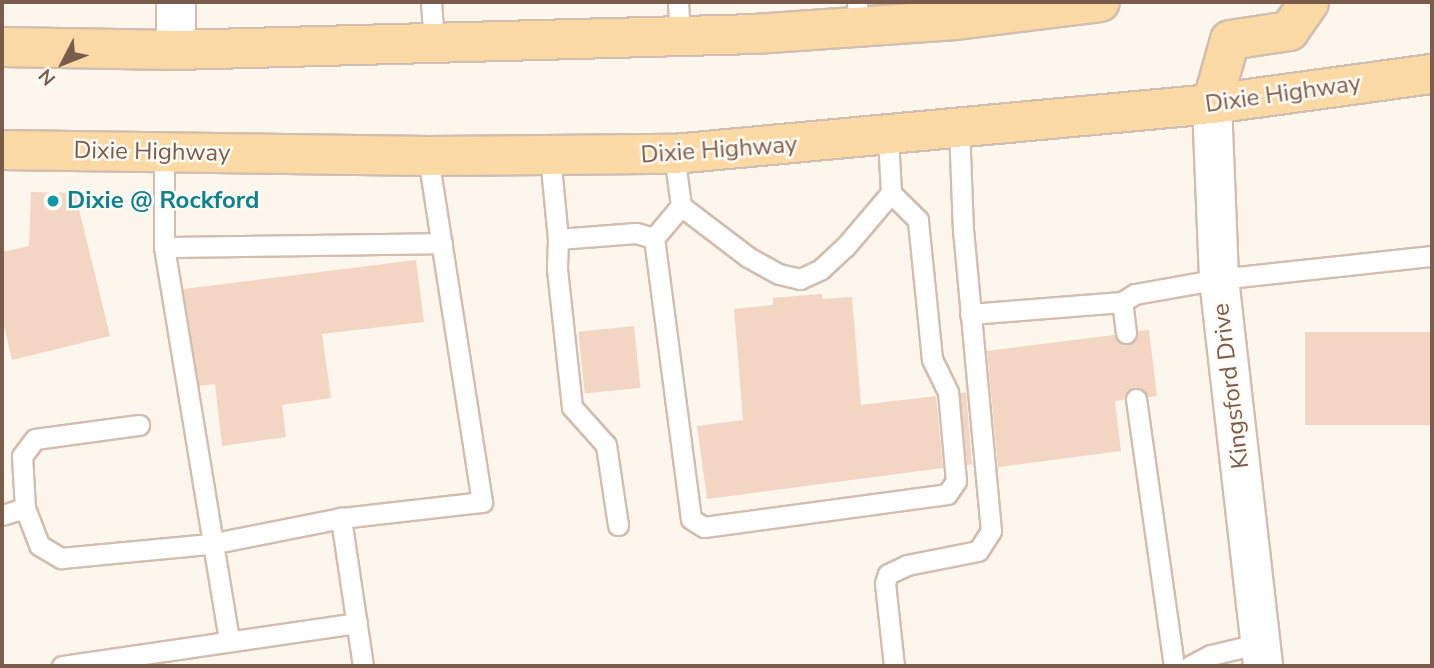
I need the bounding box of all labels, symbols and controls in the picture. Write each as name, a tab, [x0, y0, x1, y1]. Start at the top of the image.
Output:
north arrow	[28, 28, 98, 98]
text: N	[33, 63, 62, 91]
street label: Dixie Highway	[1203, 69, 1363, 119]
street label: Dixie Highway	[640, 130, 798, 170]
street label: Dixie Highway	[73, 136, 231, 168]
place label: Dixie @ Rockford	[67, 187, 259, 215]
marker: Dixie @ Rockford	[45, 193, 61, 209]
street label: Kingsford Drive	[1207, 302, 1255, 470]

